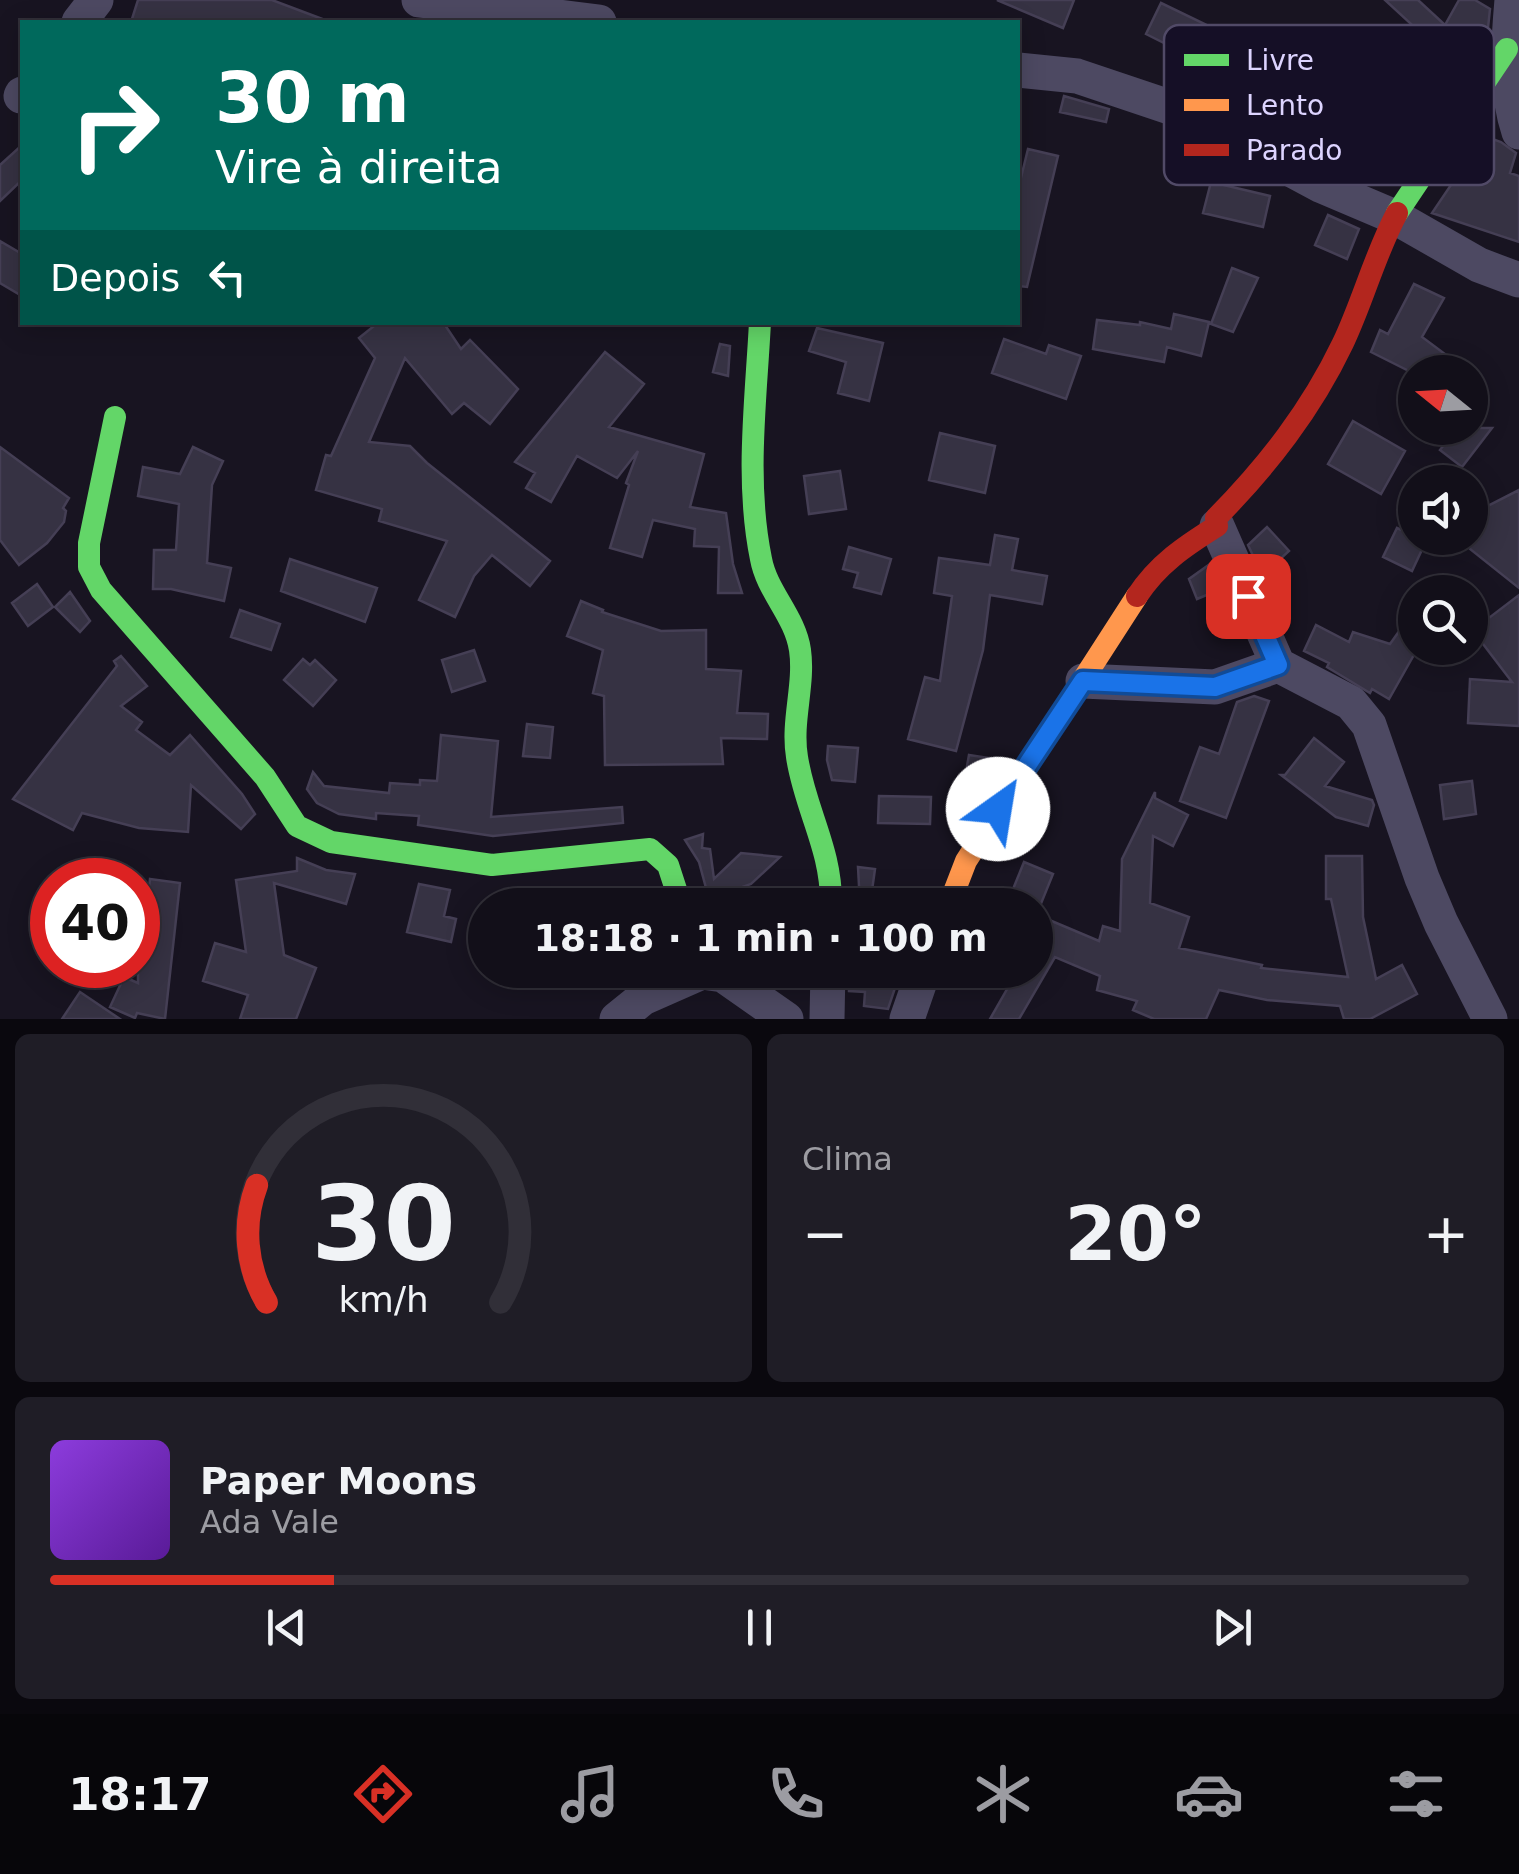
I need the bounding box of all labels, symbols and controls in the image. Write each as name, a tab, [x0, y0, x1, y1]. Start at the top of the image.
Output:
legend	[1164, 25, 1494, 185]
text: Livre	[1246, 44, 1314, 77]
text: 30 m	[215, 57, 410, 139]
icon: right	[50, 60, 180, 190]
text: Lento	[1246, 89, 1324, 122]
text: Parado	[1246, 134, 1342, 167]
text: Vire à direita	[215, 141, 503, 194]
icon: left	[200, 250, 255, 305]
text: Depois	[50, 256, 180, 300]
north arrow	[1398, 355, 1488, 445]
map controls	[1398, 355, 1488, 665]
button: sound	[1398, 465, 1488, 555]
pin	[1206, 554, 1291, 639]
icon: arrive	[1221, 569, 1276, 624]
button: search	[1398, 575, 1488, 665]
position arrow	[946, 757, 1050, 861]
speed limit sign: 40	[30, 858, 160, 988]
text: 18:18 · 1 min · 100 m	[533, 916, 988, 960]
text: Clima	[802, 1140, 893, 1178]
text: 30	[311, 1163, 456, 1285]
text: 20°	[1065, 1190, 1206, 1278]
text: −	[802, 1202, 848, 1266]
text: +	[1423, 1202, 1469, 1266]
text: km/h	[338, 1279, 429, 1320]
text: Paper Moons	[200, 1459, 477, 1503]
text: Ada Vale	[200, 1503, 339, 1541]
icon: previous	[259, 1600, 314, 1655]
icon: pause	[732, 1600, 787, 1655]
icon: next	[1205, 1600, 1260, 1655]
icon: directions	[348, 1759, 418, 1829]
icon: music	[555, 1759, 625, 1829]
icon: phone	[761, 1759, 831, 1829]
icon: climate	[968, 1759, 1038, 1829]
icon: car	[1174, 1759, 1244, 1829]
icon: filters	[1381, 1759, 1451, 1829]
text: 18:17	[68, 1768, 212, 1821]

